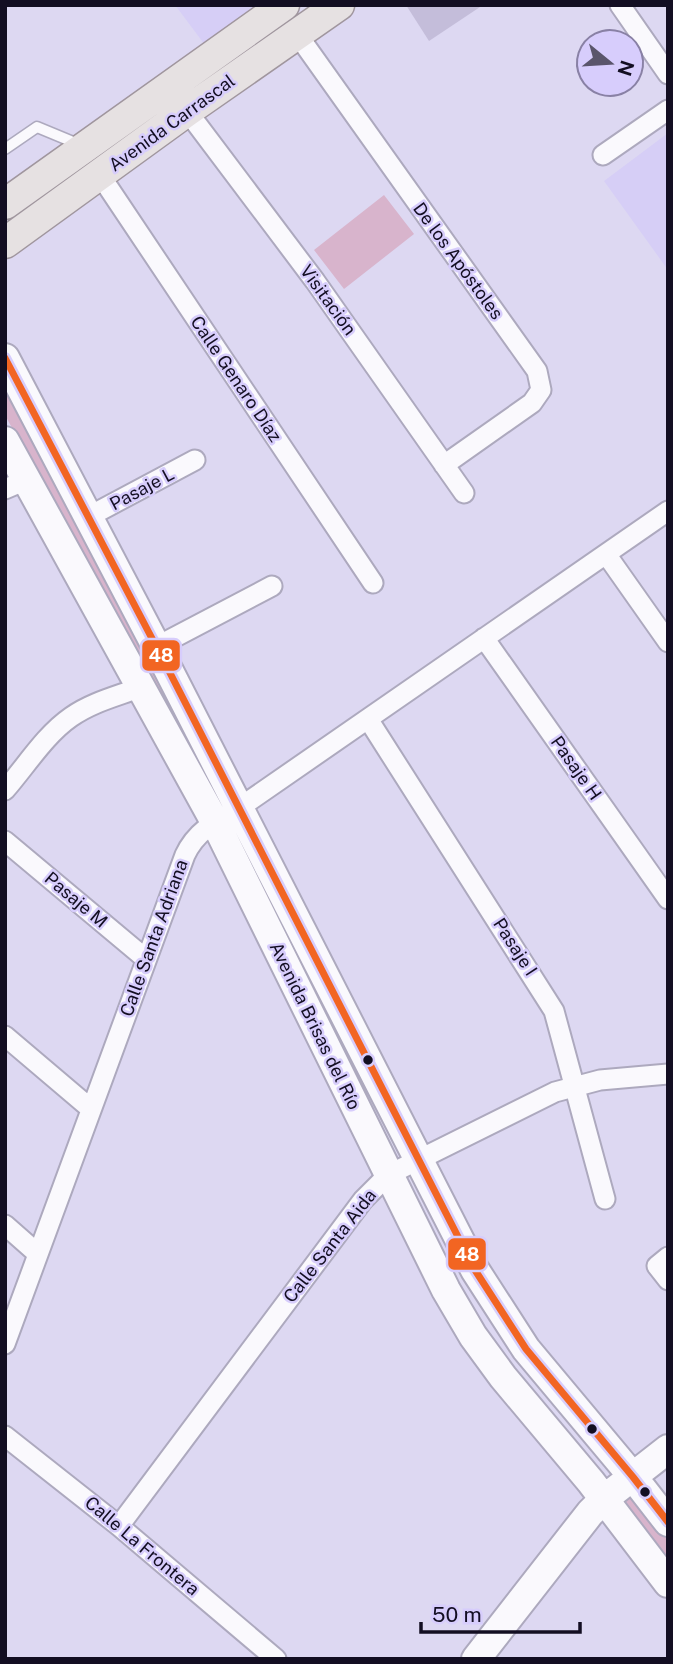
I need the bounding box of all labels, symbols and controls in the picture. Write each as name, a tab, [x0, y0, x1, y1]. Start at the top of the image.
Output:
north arrow	[575, 28, 645, 98]
text: N	[613, 58, 639, 79]
street label: Avenida Carrascal	[105, 70, 239, 175]
street label: De los Apóstoles	[409, 198, 508, 323]
street label: Visitación	[296, 260, 361, 339]
street label: Calle Genaro Díaz	[187, 312, 286, 446]
street label: Pasaje L	[106, 463, 178, 514]
line badge: 48	[141, 639, 181, 672]
text: 48	[148, 644, 174, 666]
street label: Pasaje H	[547, 732, 606, 804]
street label: Calle Santa Adriana	[115, 857, 192, 1019]
street label: Pasaje M	[41, 867, 112, 932]
street label: Pasaje I	[489, 914, 542, 980]
street label: Avenida Brisas del Río	[266, 939, 365, 1113]
unlabelled marker	[361, 1053, 375, 1067]
street label: Calle Santa Aida	[279, 1185, 380, 1307]
line badge: 48	[447, 1237, 487, 1271]
text: 48	[454, 1243, 480, 1265]
unlabelled marker	[585, 1422, 599, 1436]
unlabelled marker	[638, 1485, 652, 1499]
street label: Calle La Frontera	[81, 1492, 204, 1600]
scale bar	[421, 1590, 580, 1634]
text: 50 m	[432, 1602, 482, 1627]

